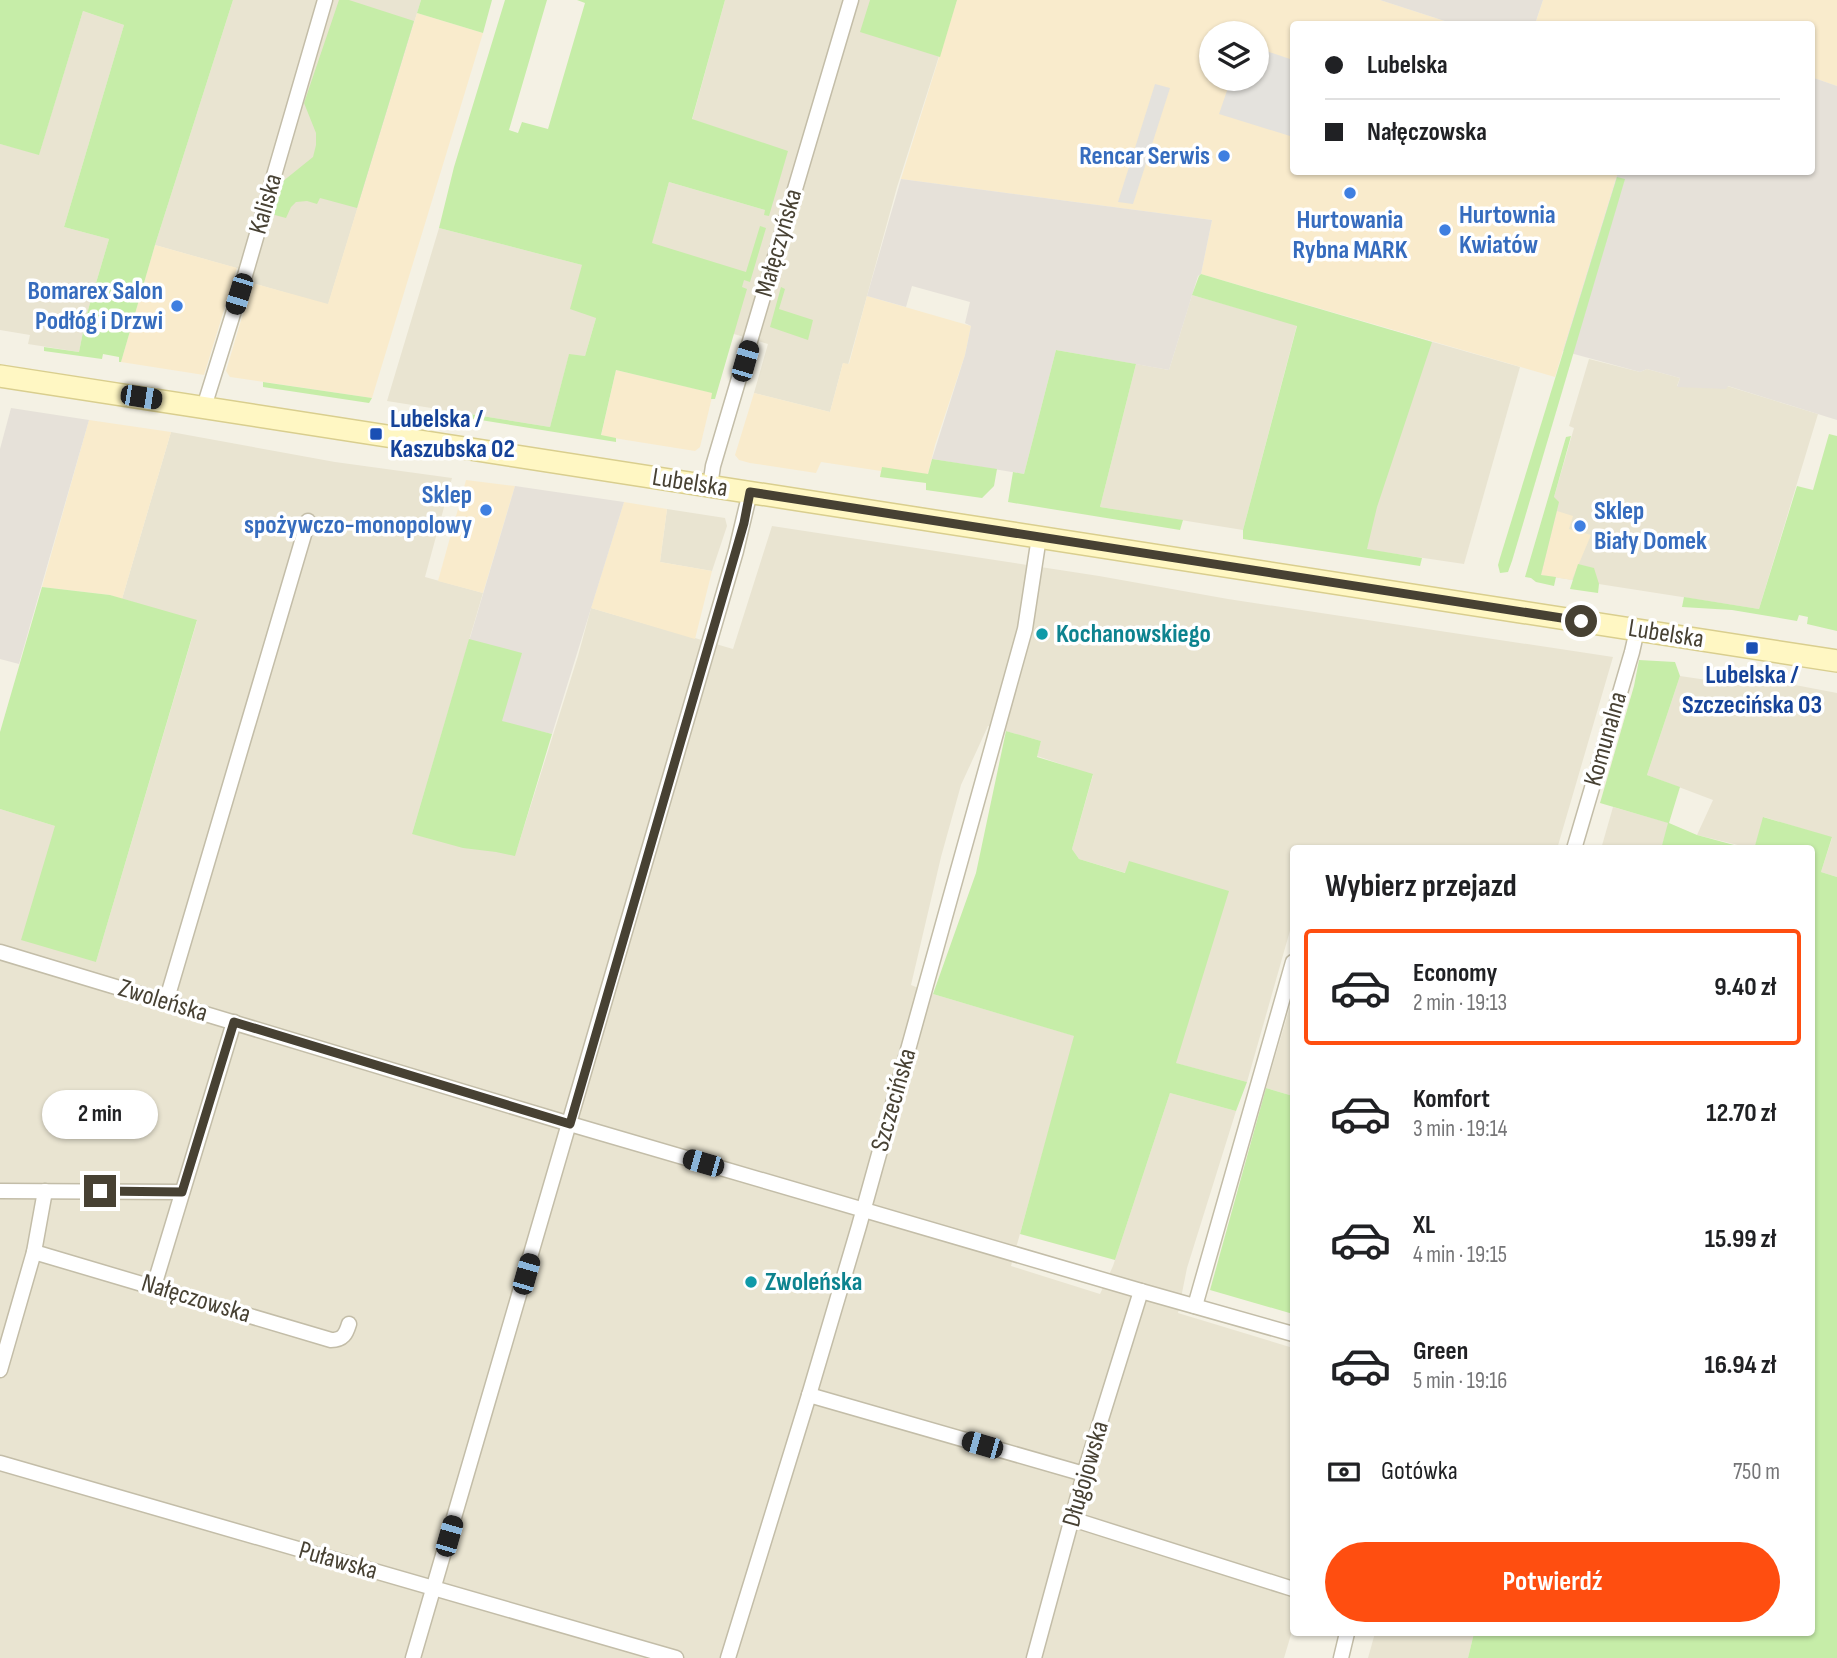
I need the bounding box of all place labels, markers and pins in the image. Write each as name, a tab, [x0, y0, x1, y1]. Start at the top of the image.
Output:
place label: Rencar Serwis	[1079, 141, 1210, 172]
marker: Rencar Serwis	[1216, 148, 1232, 164]
marker: Hurtowania Rybna MARK	[1342, 185, 1358, 201]
place label: Hurtownia Kwiatów	[1459, 200, 1556, 261]
place label: Hurtowania Rybna MARK	[1292, 205, 1408, 266]
marker: Hurtownia Kwiatów	[1437, 222, 1453, 238]
place label: Bomarex Salon Podłóg i Drzwi	[27, 276, 163, 337]
marker: Bomarex Salon Podłóg i Drzwi	[169, 298, 185, 314]
place label: Lubelska / Kaszubska 02	[390, 404, 515, 465]
marker: Lubelska / Kaszubska 02	[368, 426, 384, 442]
place label: Sklep spożywczo-monopolowy	[244, 480, 472, 541]
place label: Sklep Biały Domek	[1594, 496, 1707, 557]
marker: Sklep spożywczo-monopolowy	[478, 502, 494, 518]
marker: Sklep Biały Domek	[1572, 518, 1588, 534]
place label: Kochanowskiego	[1056, 619, 1211, 650]
marker: Kochanowskiego	[1034, 626, 1050, 642]
marker: Lubelska / Szczecińska 03	[1744, 640, 1760, 656]
place label: Lubelska / Szczecińska 03	[1682, 660, 1822, 721]
place label: Zwoleńska	[765, 1267, 862, 1298]
marker: Zwoleńska	[743, 1274, 759, 1290]

